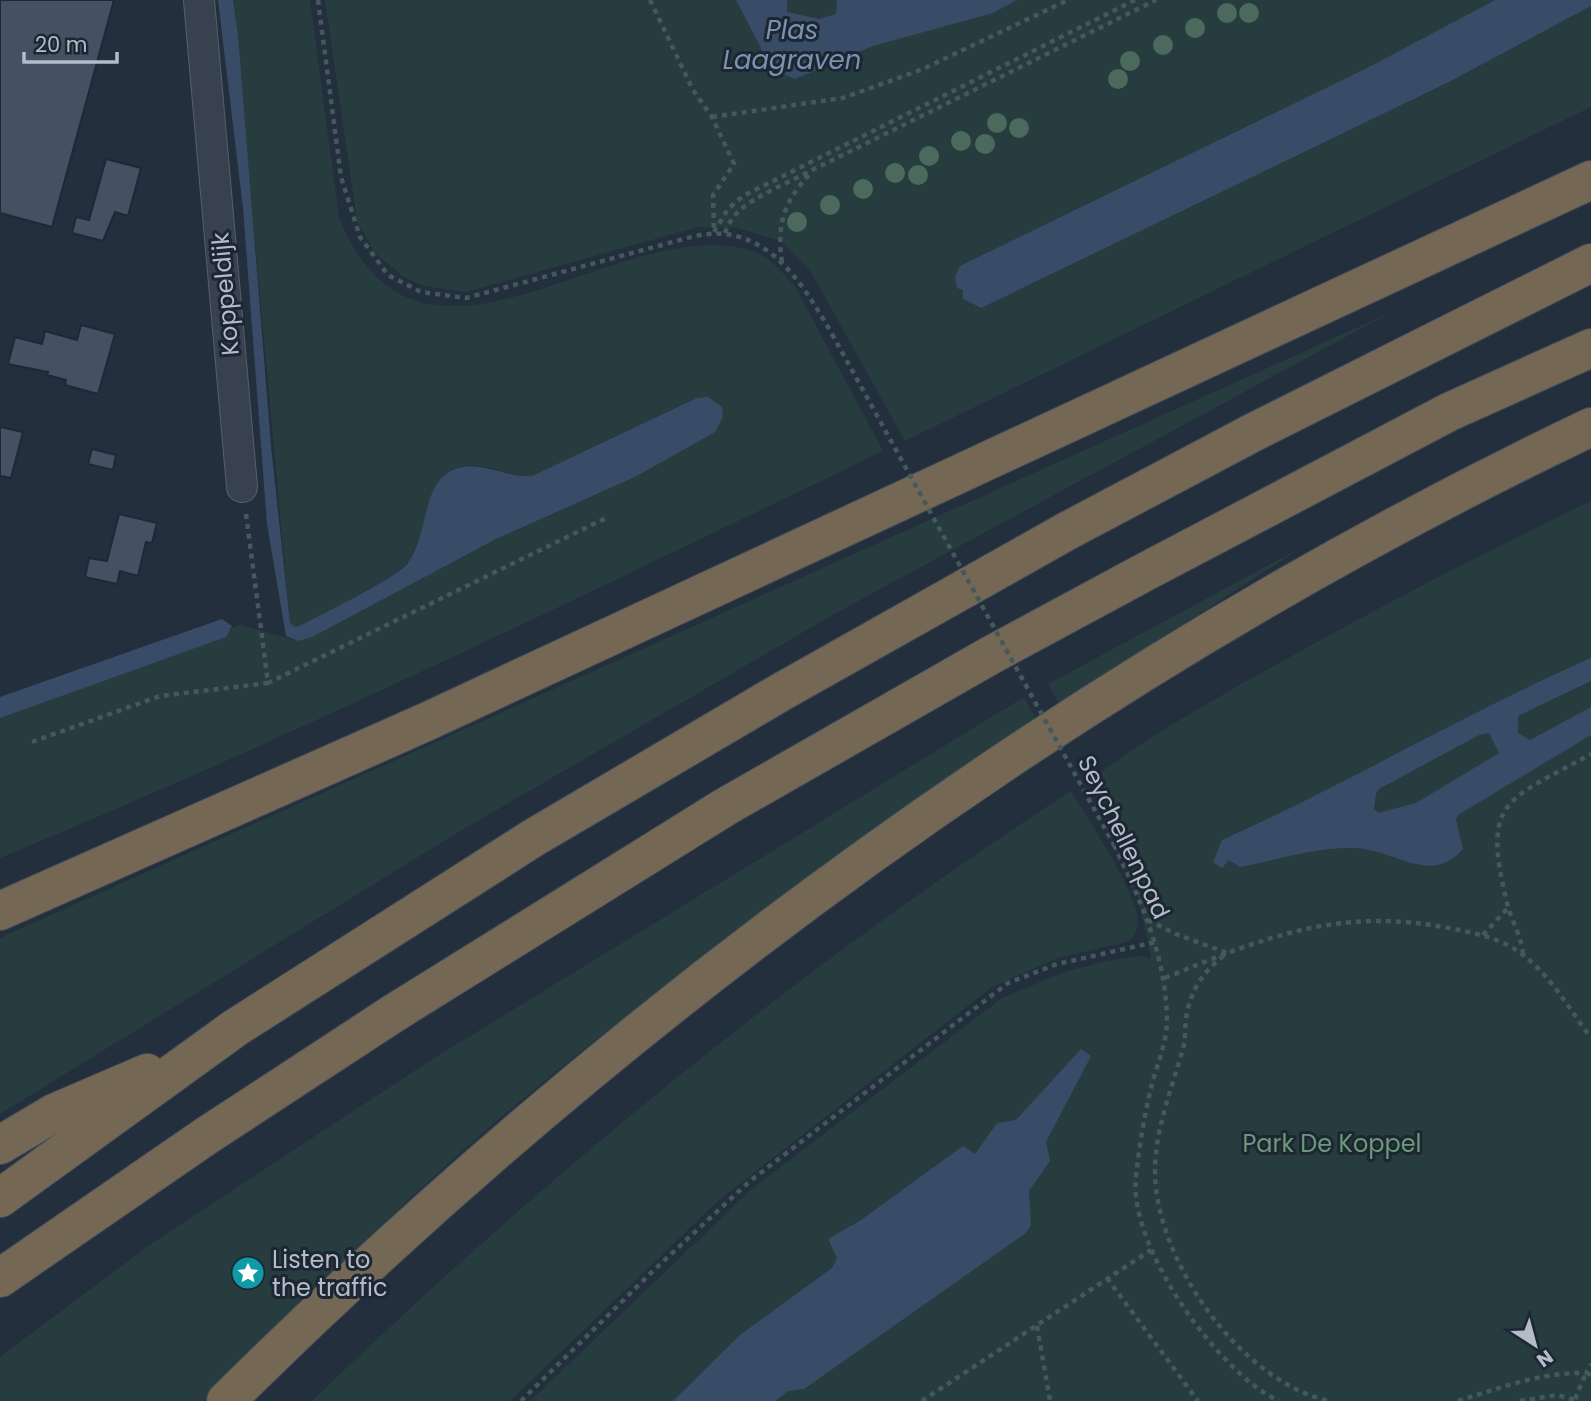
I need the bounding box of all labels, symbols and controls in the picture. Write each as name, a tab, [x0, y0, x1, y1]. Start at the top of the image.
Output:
water label: Plas Laagraven	[723, 12, 861, 78]
scale bar	[24, 21, 117, 65]
text: 20 m	[35, 30, 88, 59]
street label: Koppeldijk	[203, 230, 247, 357]
street label: Seychellenpad	[1070, 750, 1178, 924]
park label: Park De Koppel	[1242, 1127, 1422, 1160]
place label: Listen to the traffic	[272, 1243, 388, 1304]
place icon: Listen to the traffic	[229, 1254, 267, 1292]
north arrow	[1500, 1310, 1570, 1380]
text: N	[1531, 1343, 1558, 1373]

